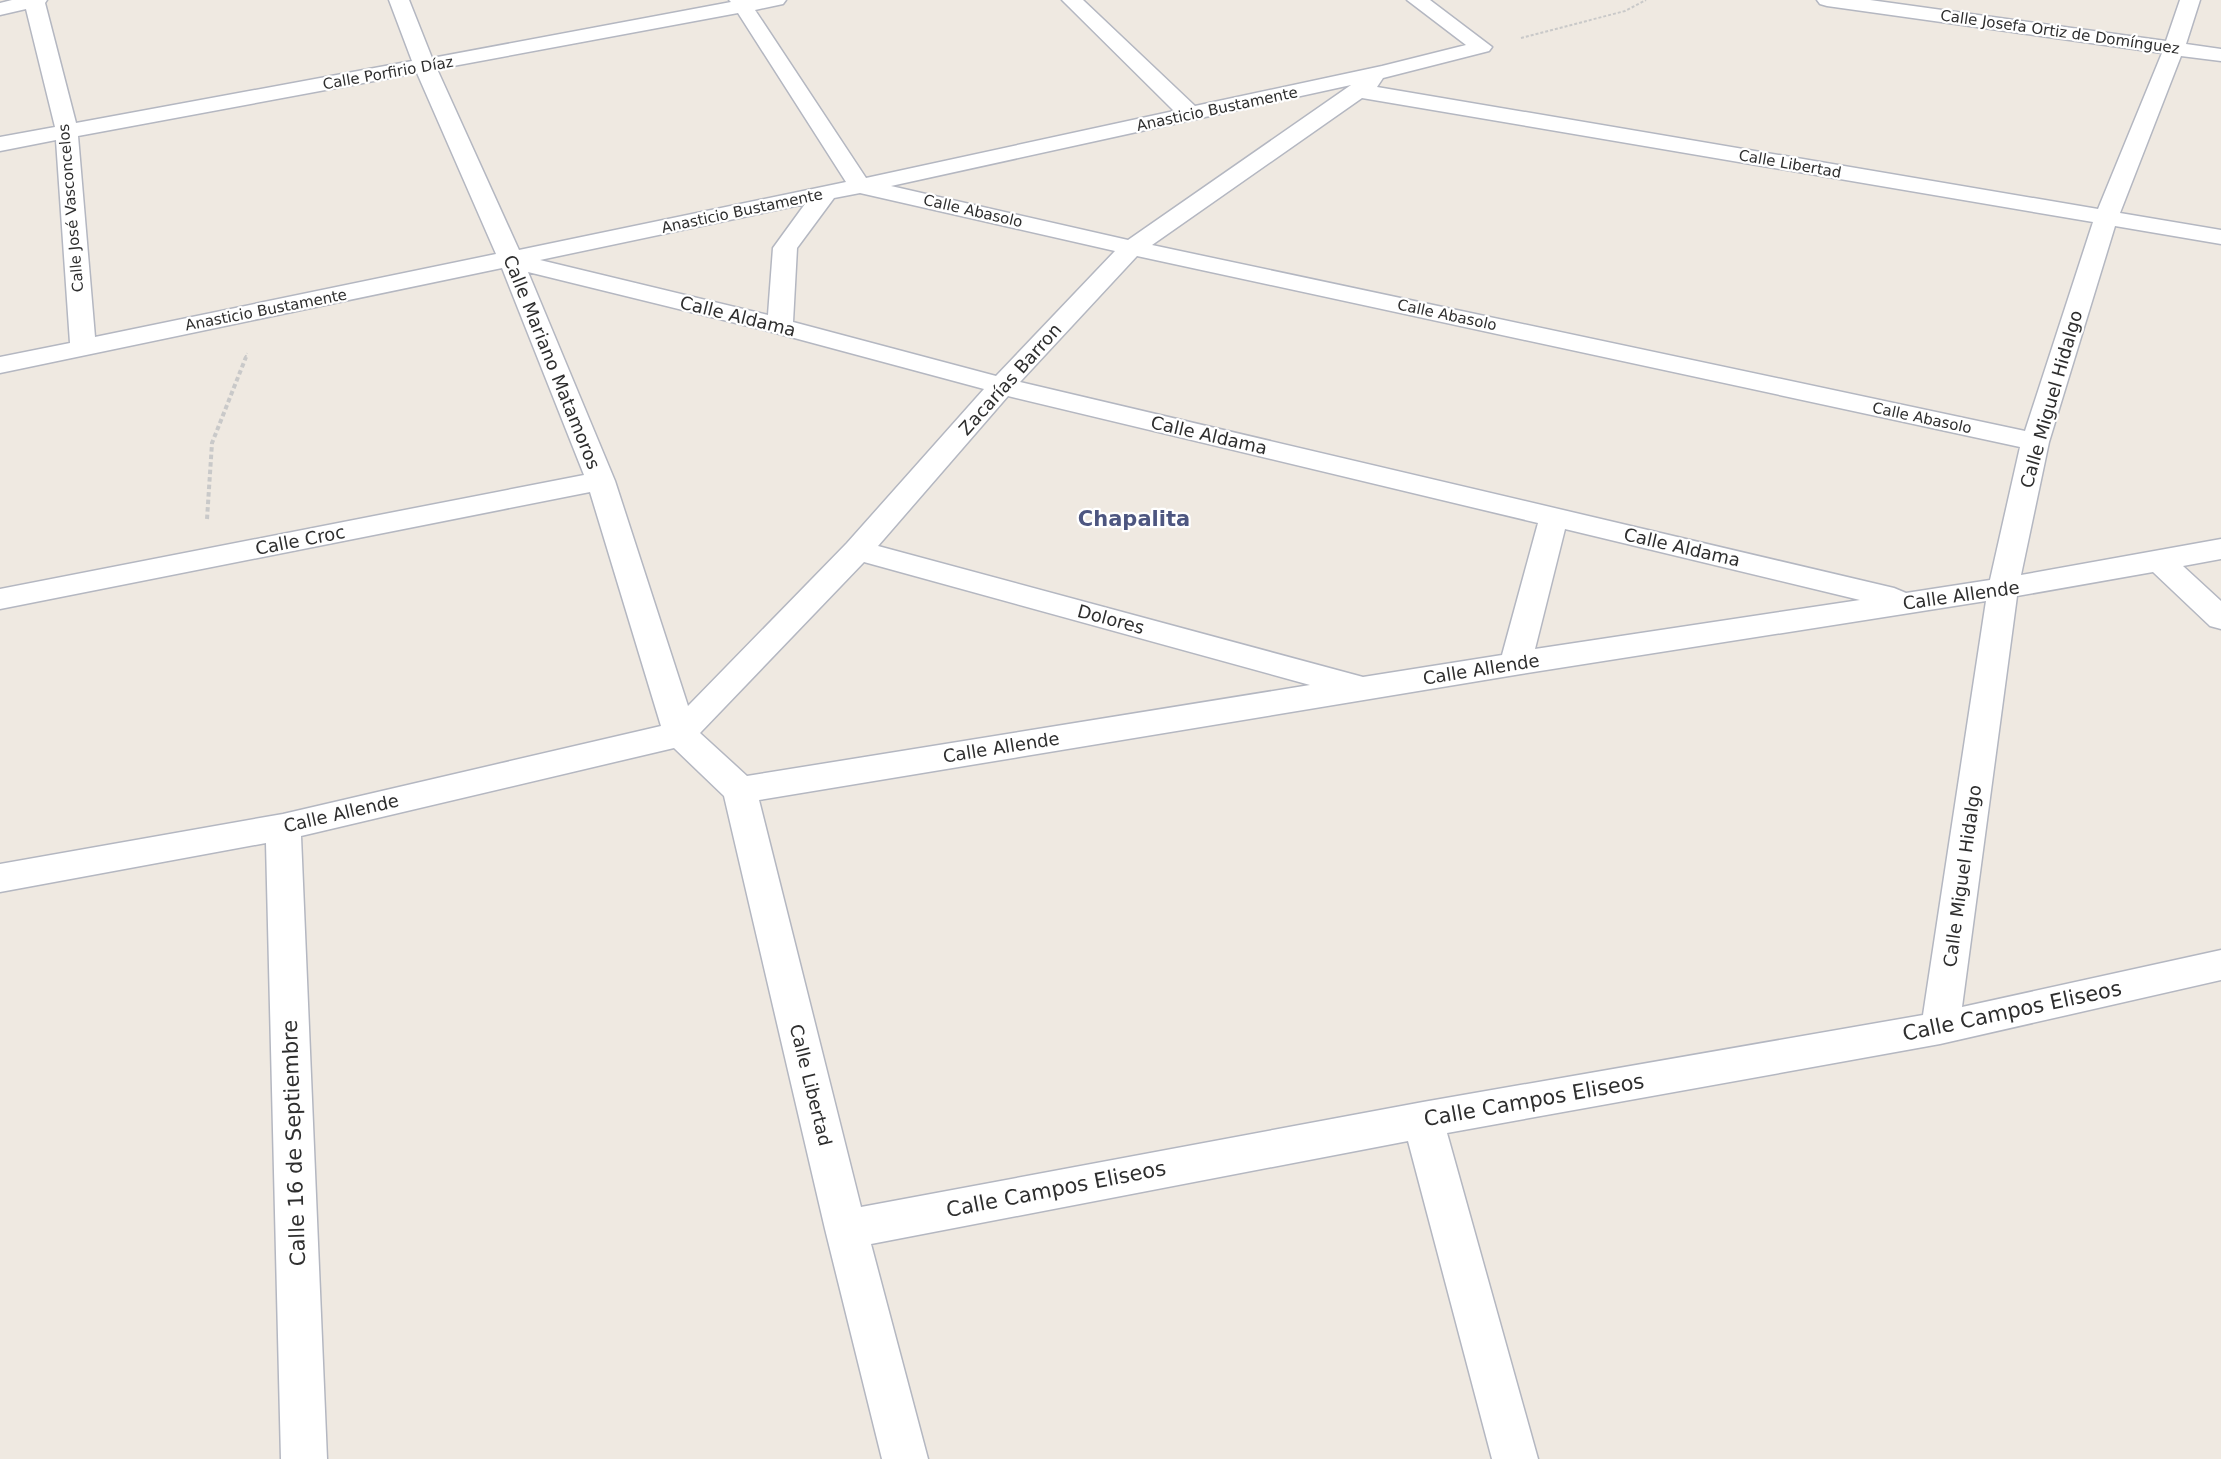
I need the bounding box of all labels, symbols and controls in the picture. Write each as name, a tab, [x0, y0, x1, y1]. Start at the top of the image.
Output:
street label: Calle Josefa Ortiz de Domínguez	[1939, 6, 2181, 58]
street label: Calle Porfirio Díaz	[321, 53, 455, 93]
street label: Anasticio Bustamente	[1135, 83, 1299, 135]
street label: Calle José Vasconcelos	[55, 123, 87, 293]
street label: Calle Libertad	[1737, 146, 1843, 182]
street label: Anasticio Bustamente	[660, 185, 824, 237]
street label: Calle Abasolo	[922, 191, 1024, 231]
street label: Calle Mariano Matamoros	[499, 252, 605, 472]
street label: Anasticio Bustamente	[184, 285, 348, 335]
street label: Calle Aldama	[678, 291, 798, 341]
street label: Calle Abasolo	[1396, 296, 1498, 334]
street label: Calle Miguel Hidalgo	[2016, 308, 2086, 490]
street label: Zacarías Barron	[954, 319, 1066, 439]
street label: Calle Abasolo	[1871, 399, 1973, 437]
street label: Calle Aldama	[1149, 411, 1269, 459]
district label: Chapalita	[1078, 507, 1190, 531]
street label: Calle Croc	[253, 521, 347, 559]
street label: Calle Aldama	[1622, 523, 1742, 571]
street label: Calle Allende	[1901, 576, 2021, 614]
street label: Dolores	[1075, 600, 1147, 638]
street label: Calle Allende	[1421, 649, 1541, 689]
street label: Calle Allende	[941, 727, 1061, 767]
street label: Calle Miguel Hidalgo	[1939, 783, 1985, 969]
street label: Calle Allende	[281, 790, 401, 836]
street label: Calle Campos Eliseos	[1900, 976, 2124, 1046]
street label: Calle 16 de Septiembre	[278, 1019, 310, 1267]
street label: Calle Libertad	[786, 1022, 836, 1148]
street label: Calle Campos Eliseos	[1422, 1069, 1646, 1131]
street label: Calle Campos Eliseos	[944, 1156, 1168, 1222]

